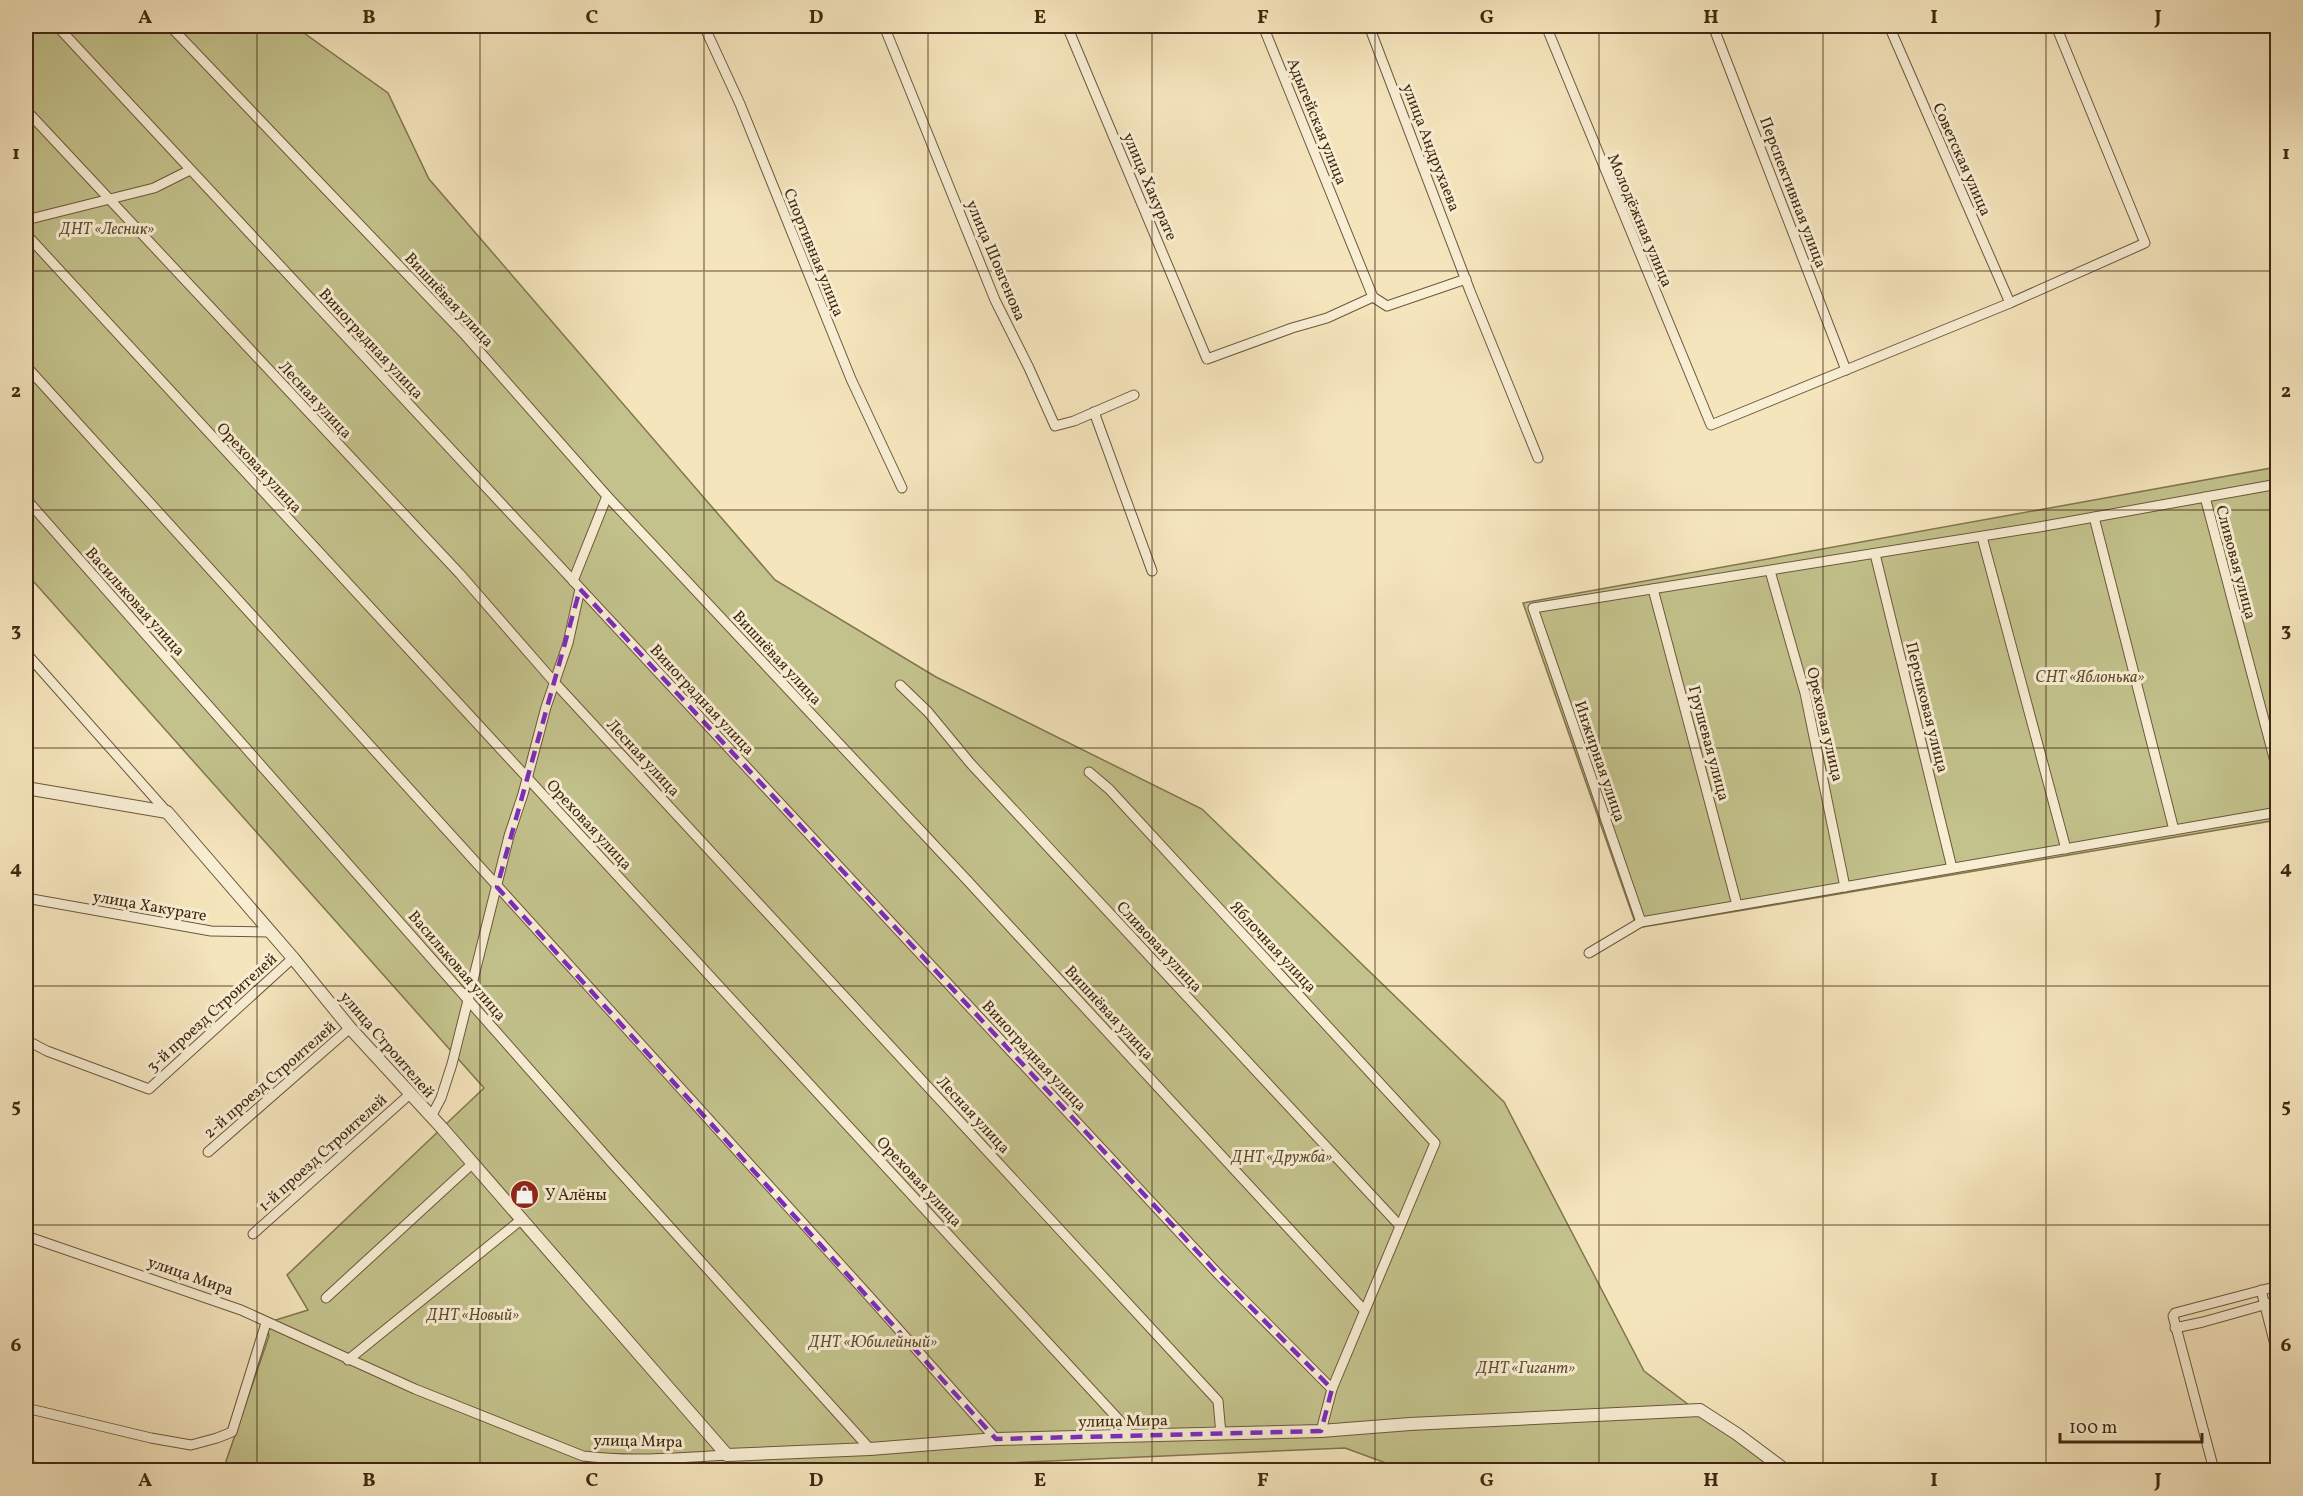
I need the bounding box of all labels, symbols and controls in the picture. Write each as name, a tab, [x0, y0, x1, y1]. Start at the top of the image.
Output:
text: A	[138, 4, 152, 32]
text: B	[362, 4, 376, 32]
text: C	[586, 4, 599, 32]
text: D	[809, 4, 823, 32]
text: E	[1034, 4, 1046, 32]
text: F	[1257, 4, 1269, 32]
text: G	[1480, 4, 1494, 32]
text: H	[1703, 4, 1719, 32]
text: I	[1930, 4, 1938, 32]
text: J	[2153, 4, 2162, 32]
street label: Адыгейская улица	[1281, 55, 1352, 188]
street label: улица Андрухаева	[1396, 81, 1465, 215]
street label: Советская улица	[1926, 100, 1996, 220]
street label: Перспективная улица	[1753, 114, 1831, 272]
street label: улица Хакурате	[1116, 129, 1182, 244]
text: 1	[12, 140, 20, 168]
text: 1	[2282, 140, 2290, 168]
street label: Молодёжная улица	[1601, 151, 1677, 291]
street label: Спортивная улица	[777, 185, 849, 320]
street label: улица Шовгенова	[960, 197, 1031, 325]
park label: ДНТ «Лесник»	[59, 219, 154, 241]
street label: Вишнёвая улица	[399, 248, 498, 353]
street label: Виноградная улица	[313, 284, 428, 405]
street label: Лесная улица	[273, 357, 356, 444]
text: 2	[11, 378, 21, 406]
text: 2	[2281, 378, 2291, 406]
street label: Ореховая улица	[211, 418, 306, 519]
street label: Сливовая улица	[2209, 503, 2261, 622]
street label: Васильковая улица	[80, 543, 189, 662]
street label: Вишнёвая улица	[727, 606, 826, 711]
text: 3	[11, 617, 21, 645]
text: 3	[2281, 617, 2291, 645]
street label: Виноградная улица	[644, 640, 759, 761]
street label: Персиковая улица	[1899, 640, 1953, 775]
street label: Ореховая улица	[1800, 665, 1848, 784]
park label: СНТ «Яблонька»	[2035, 667, 2145, 689]
street label: Грушевая улица	[1682, 683, 1734, 804]
street label: Инжирная улица	[1568, 698, 1630, 825]
street label: Лесная улица	[601, 715, 684, 802]
street label: Ореховая улица	[541, 775, 636, 876]
text: 4	[10, 855, 22, 883]
text: 4	[2280, 855, 2292, 883]
street label: улица Хакурате	[91, 886, 208, 928]
street label: Сливовая улица	[1111, 897, 1207, 998]
street label: Яблочная улица	[1224, 897, 1321, 998]
street label: Васильковая улица	[402, 906, 511, 1026]
street label: 3-й проезд Строителей	[142, 949, 283, 1078]
street label: Вишнёвая улица	[1059, 961, 1158, 1066]
street label: улица Строителей	[334, 987, 439, 1104]
street label: Виноградная улица	[976, 996, 1091, 1117]
street label: 2-й проезд Строителей	[199, 1017, 341, 1144]
street label: Лесная улица	[931, 1072, 1014, 1159]
street label: 1-й проезд Строителей	[254, 1090, 393, 1217]
text: 5	[11, 1093, 21, 1121]
text: 5	[2281, 1093, 2291, 1121]
street label: Ореховая улица	[871, 1132, 966, 1233]
park label: ДНТ «Дружба»	[1231, 1147, 1332, 1169]
shop icon: У Алёны	[508, 1178, 540, 1210]
place label: У Алёны	[545, 1185, 607, 1207]
street label: улица Мира	[144, 1252, 236, 1302]
park label: ДНТ «Новый»	[426, 1305, 519, 1327]
text: 6	[11, 1332, 22, 1360]
park label: ДНТ «Юбилейный»	[808, 1332, 937, 1354]
text: 6	[2281, 1332, 2292, 1360]
park label: ДНТ «Гигант»	[1476, 1358, 1575, 1380]
scale bar	[2060, 1406, 2202, 1444]
street label: улица Мира	[1078, 1410, 1168, 1434]
text: 100 m	[2069, 1416, 2118, 1441]
street label: улица Мира	[593, 1430, 683, 1454]
text: A	[138, 1467, 152, 1495]
text: B	[362, 1467, 376, 1495]
text: C	[586, 1467, 599, 1495]
text: D	[809, 1467, 823, 1495]
text: E	[1034, 1467, 1046, 1495]
text: F	[1257, 1467, 1269, 1495]
text: G	[1480, 1467, 1494, 1495]
text: H	[1703, 1467, 1719, 1495]
text: I	[1930, 1467, 1938, 1495]
text: J	[2153, 1467, 2162, 1495]

